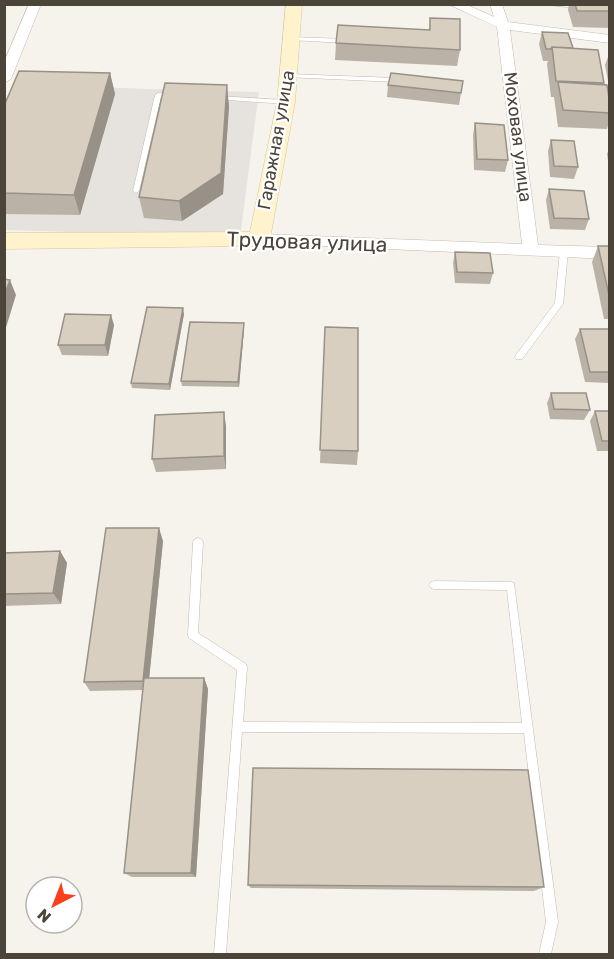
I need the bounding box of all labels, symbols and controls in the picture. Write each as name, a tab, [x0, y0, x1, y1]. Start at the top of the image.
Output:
street label: Гаражная улица	[253, 69, 299, 211]
street label: Моховая улица	[499, 71, 537, 203]
street label: Трудовая улица	[226, 226, 388, 257]
north arrow	[24, 875, 84, 935]
text: N	[34, 905, 55, 927]

